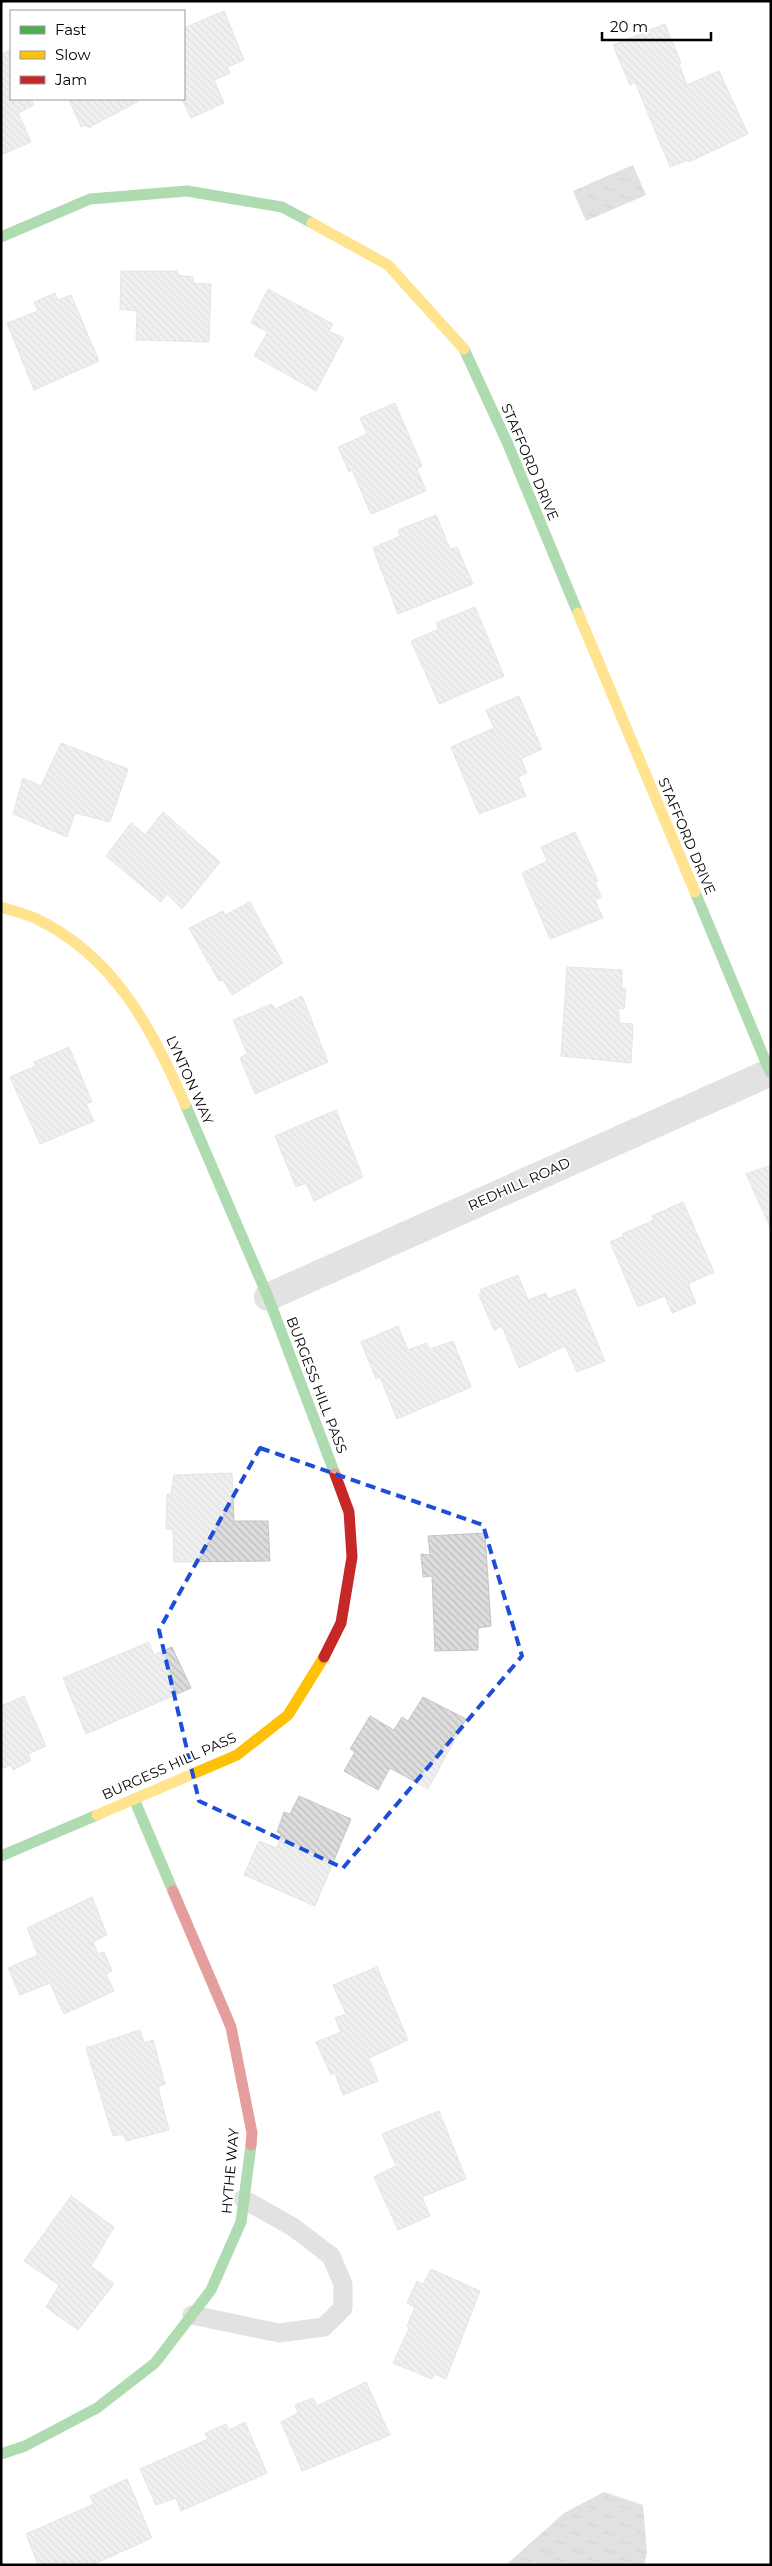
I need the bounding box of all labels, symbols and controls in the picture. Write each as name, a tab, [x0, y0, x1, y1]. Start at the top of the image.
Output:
legend	[10, 10, 185, 100]
scale bar	[602, 10, 711, 42]
text: 20 m	[610, 17, 648, 36]
text: Fast	[55, 20, 86, 39]
text: Slow	[55, 45, 91, 64]
text: Jam	[54, 70, 87, 89]
street label: STAFFORD DRIVE	[497, 401, 563, 523]
street label: STAFFORD DRIVE	[654, 775, 720, 897]
street label: LYNTON WAY	[162, 1033, 218, 1127]
street label: REDHILL ROAD	[465, 1153, 573, 1215]
street label: BURGESS HILL PASS	[283, 1314, 351, 1456]
street label: BURGESS HILL PASS	[99, 1728, 239, 1804]
street label: HYTHE WAY	[217, 2127, 243, 2215]

